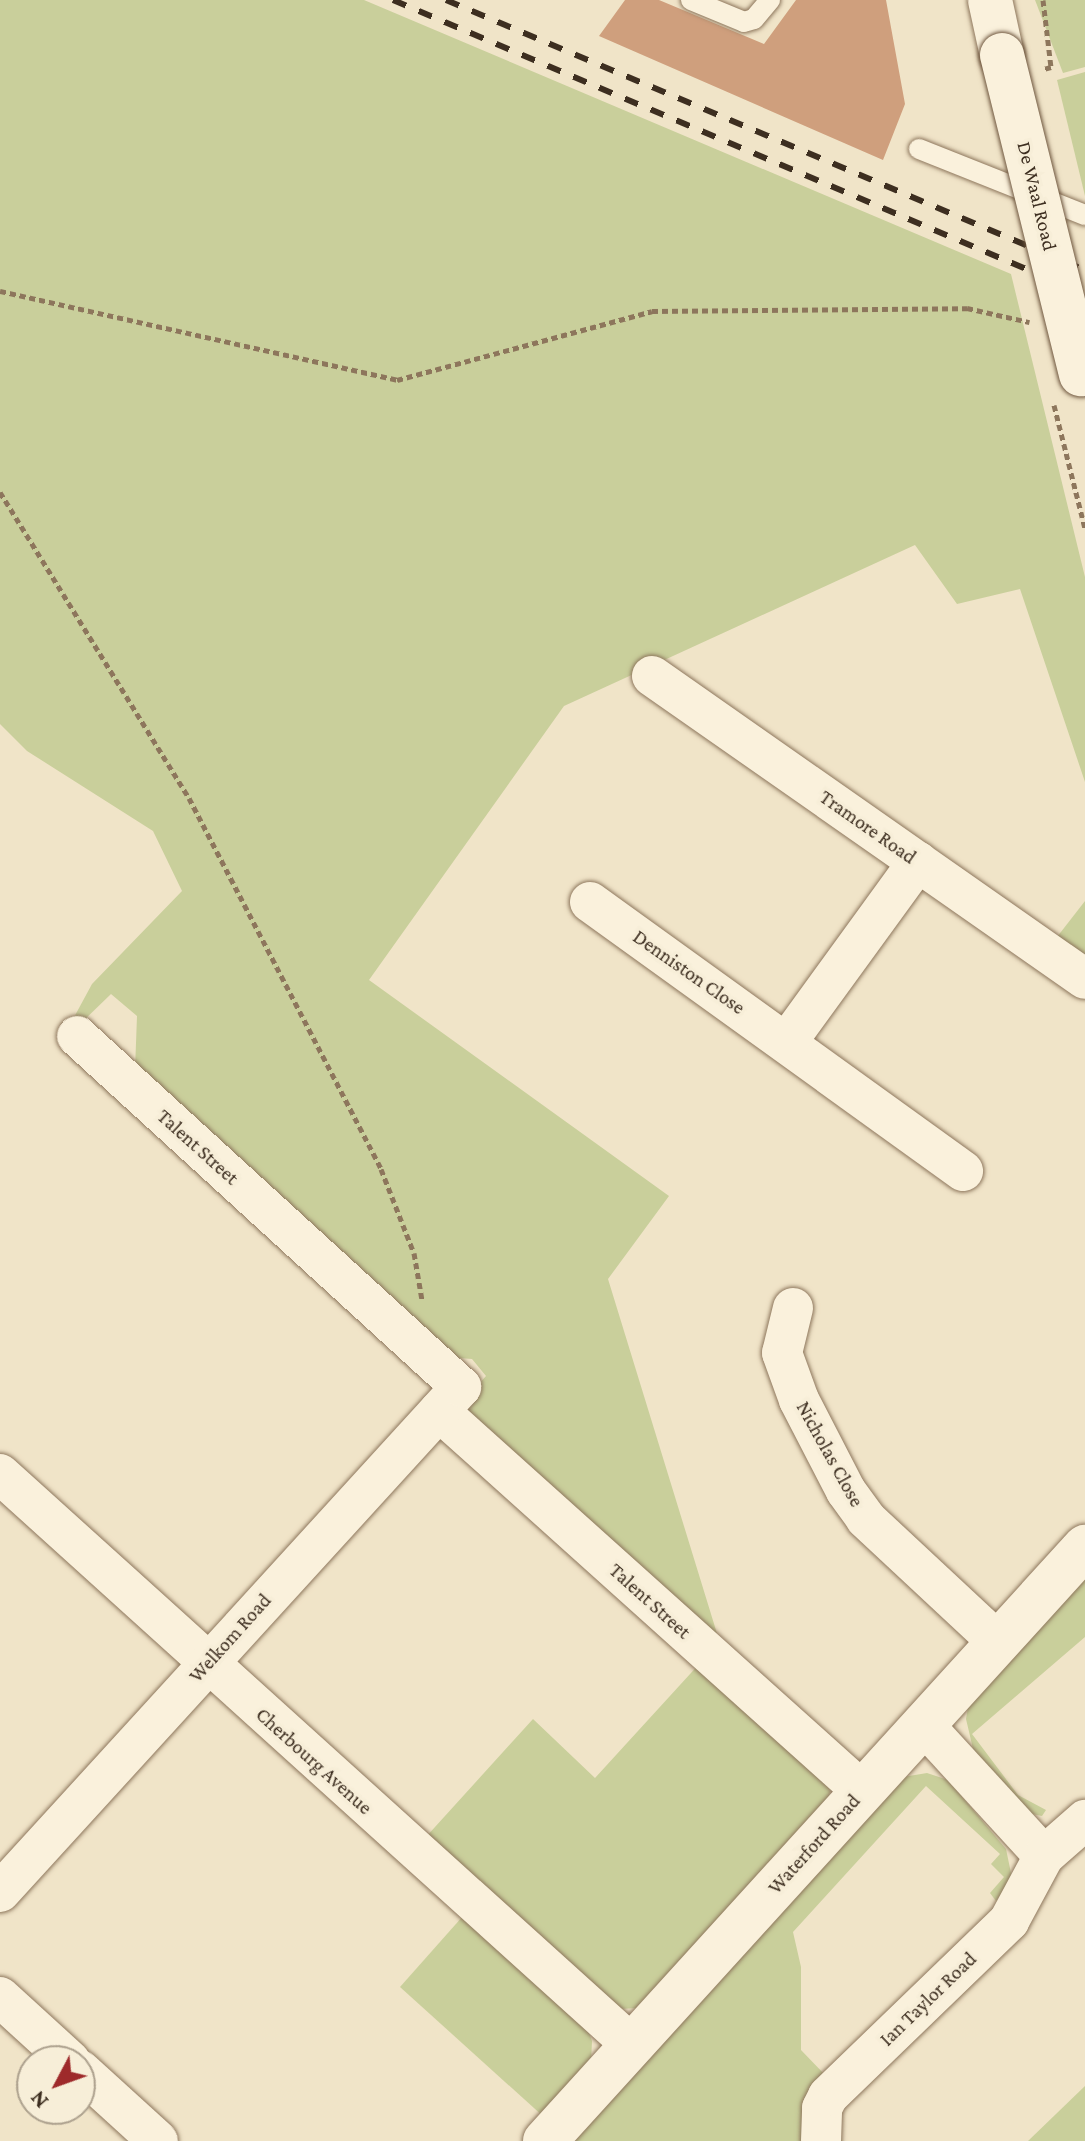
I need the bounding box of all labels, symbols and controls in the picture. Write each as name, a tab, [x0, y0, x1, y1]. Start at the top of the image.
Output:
street label: De Waal Road	[1012, 139, 1062, 253]
street label: Tramore Road	[815, 785, 921, 869]
street label: Denniston Close	[628, 925, 750, 1019]
street label: Talent Street	[152, 1104, 244, 1190]
street label: Nicholas Close	[791, 1397, 869, 1511]
street label: Talent Street	[604, 1558, 696, 1644]
street label: Welkom Road	[184, 1589, 276, 1687]
street label: Cherbourg Avenue	[251, 1702, 377, 1820]
street label: Waterford Road	[763, 1789, 865, 1899]
street label: Ian Taylor Road	[875, 1947, 981, 2051]
north arrow	[16, 2045, 96, 2125]
text: N	[25, 2086, 53, 2114]

